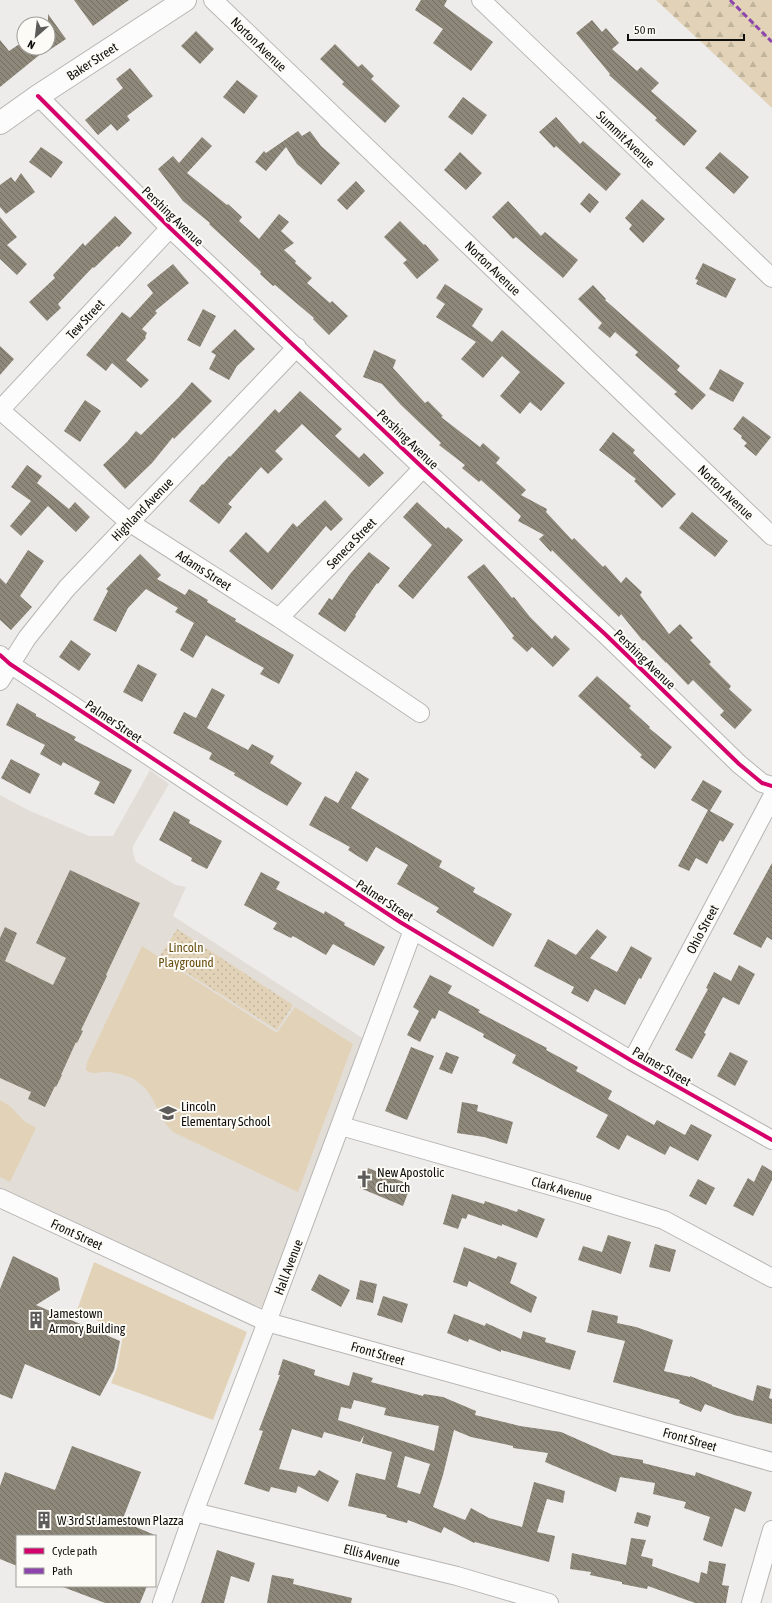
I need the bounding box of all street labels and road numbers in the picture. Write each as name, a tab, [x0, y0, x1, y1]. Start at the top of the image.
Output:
street label: Norton Avenue	[228, 14, 290, 75]
street label: Baker Street	[64, 39, 121, 83]
street label: Summit Avenue	[593, 108, 658, 171]
street label: Pershing Avenue	[139, 183, 207, 249]
street label: Norton Avenue	[462, 238, 524, 299]
street label: Tew Street	[63, 296, 108, 342]
street label: Pershing Avenue	[374, 406, 442, 472]
street label: Norton Avenue	[695, 462, 757, 523]
street label: Highland Avenue	[108, 475, 176, 544]
street label: Seneca Street	[324, 515, 379, 572]
street label: Adams Street	[173, 547, 234, 594]
street label: Pershing Avenue	[611, 626, 679, 692]
street label: Palmer Street	[83, 697, 145, 746]
street label: Palmer Street	[353, 876, 416, 925]
street label: Ohio Street	[683, 902, 722, 956]
street label: Palmer Street	[630, 1044, 694, 1089]
street label: Clark Avenue	[530, 1174, 594, 1205]
street label: Front Street	[49, 1216, 105, 1253]
street label: Hall Avenue	[271, 1237, 306, 1297]
street label: Front Street	[349, 1339, 407, 1368]
street label: Front Street	[661, 1425, 719, 1454]
street label: Ellis Avenue	[342, 1541, 402, 1570]

